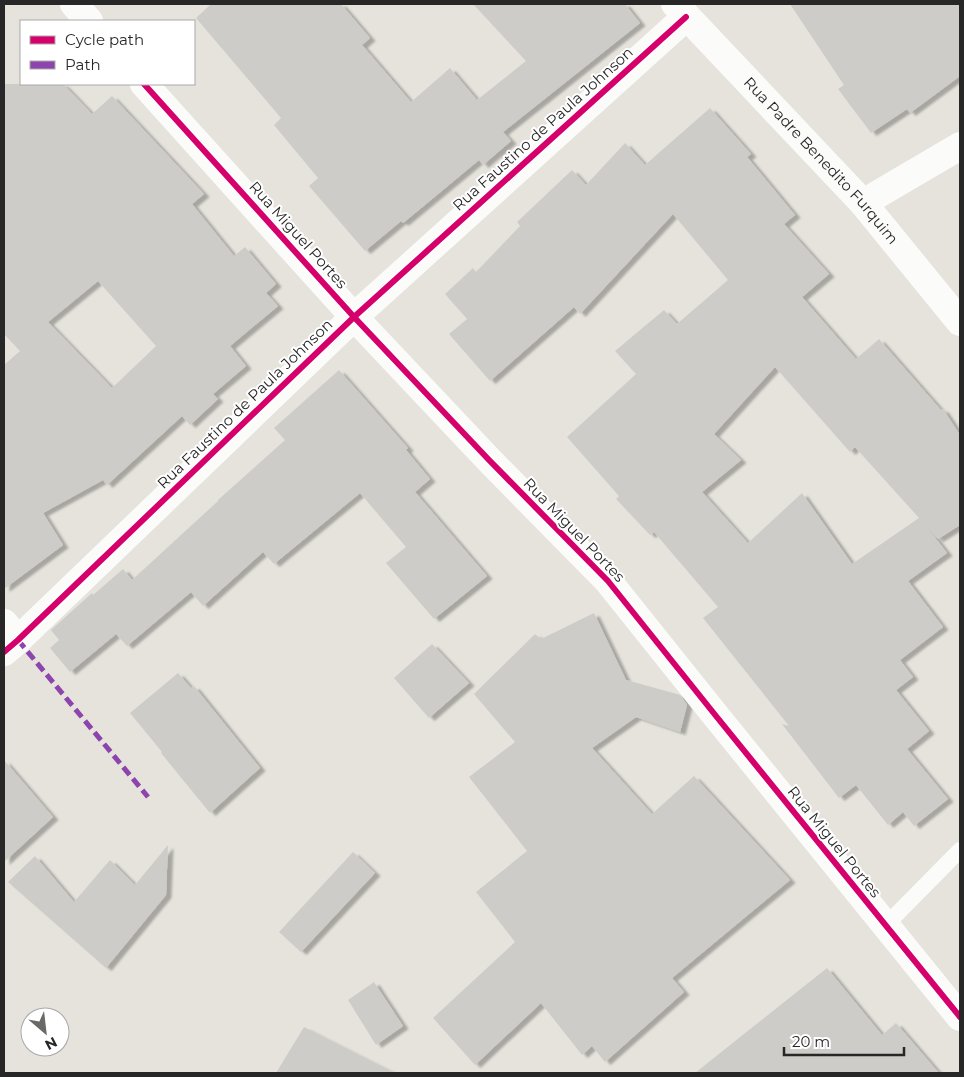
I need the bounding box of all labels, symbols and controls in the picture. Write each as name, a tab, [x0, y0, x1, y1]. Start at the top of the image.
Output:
legend	[20, 20, 195, 85]
text: Cycle path	[65, 30, 144, 49]
street label: Rua Faustino de Paula Johnson	[449, 43, 637, 215]
text: Path	[65, 55, 101, 74]
street label: Rua Padre Benedito Furquim	[740, 73, 903, 248]
street label: Rua Miguel Portes	[245, 177, 352, 292]
street label: Rua Faustino de Paula Johnson	[153, 315, 336, 493]
street label: Rua Miguel Portes	[520, 473, 629, 586]
street label: Rua Miguel Portes	[784, 782, 885, 901]
north arrow	[20, 1007, 70, 1057]
scale bar	[784, 1024, 904, 1056]
text: 20 m	[792, 1032, 830, 1051]
text: N	[42, 1033, 60, 1054]

